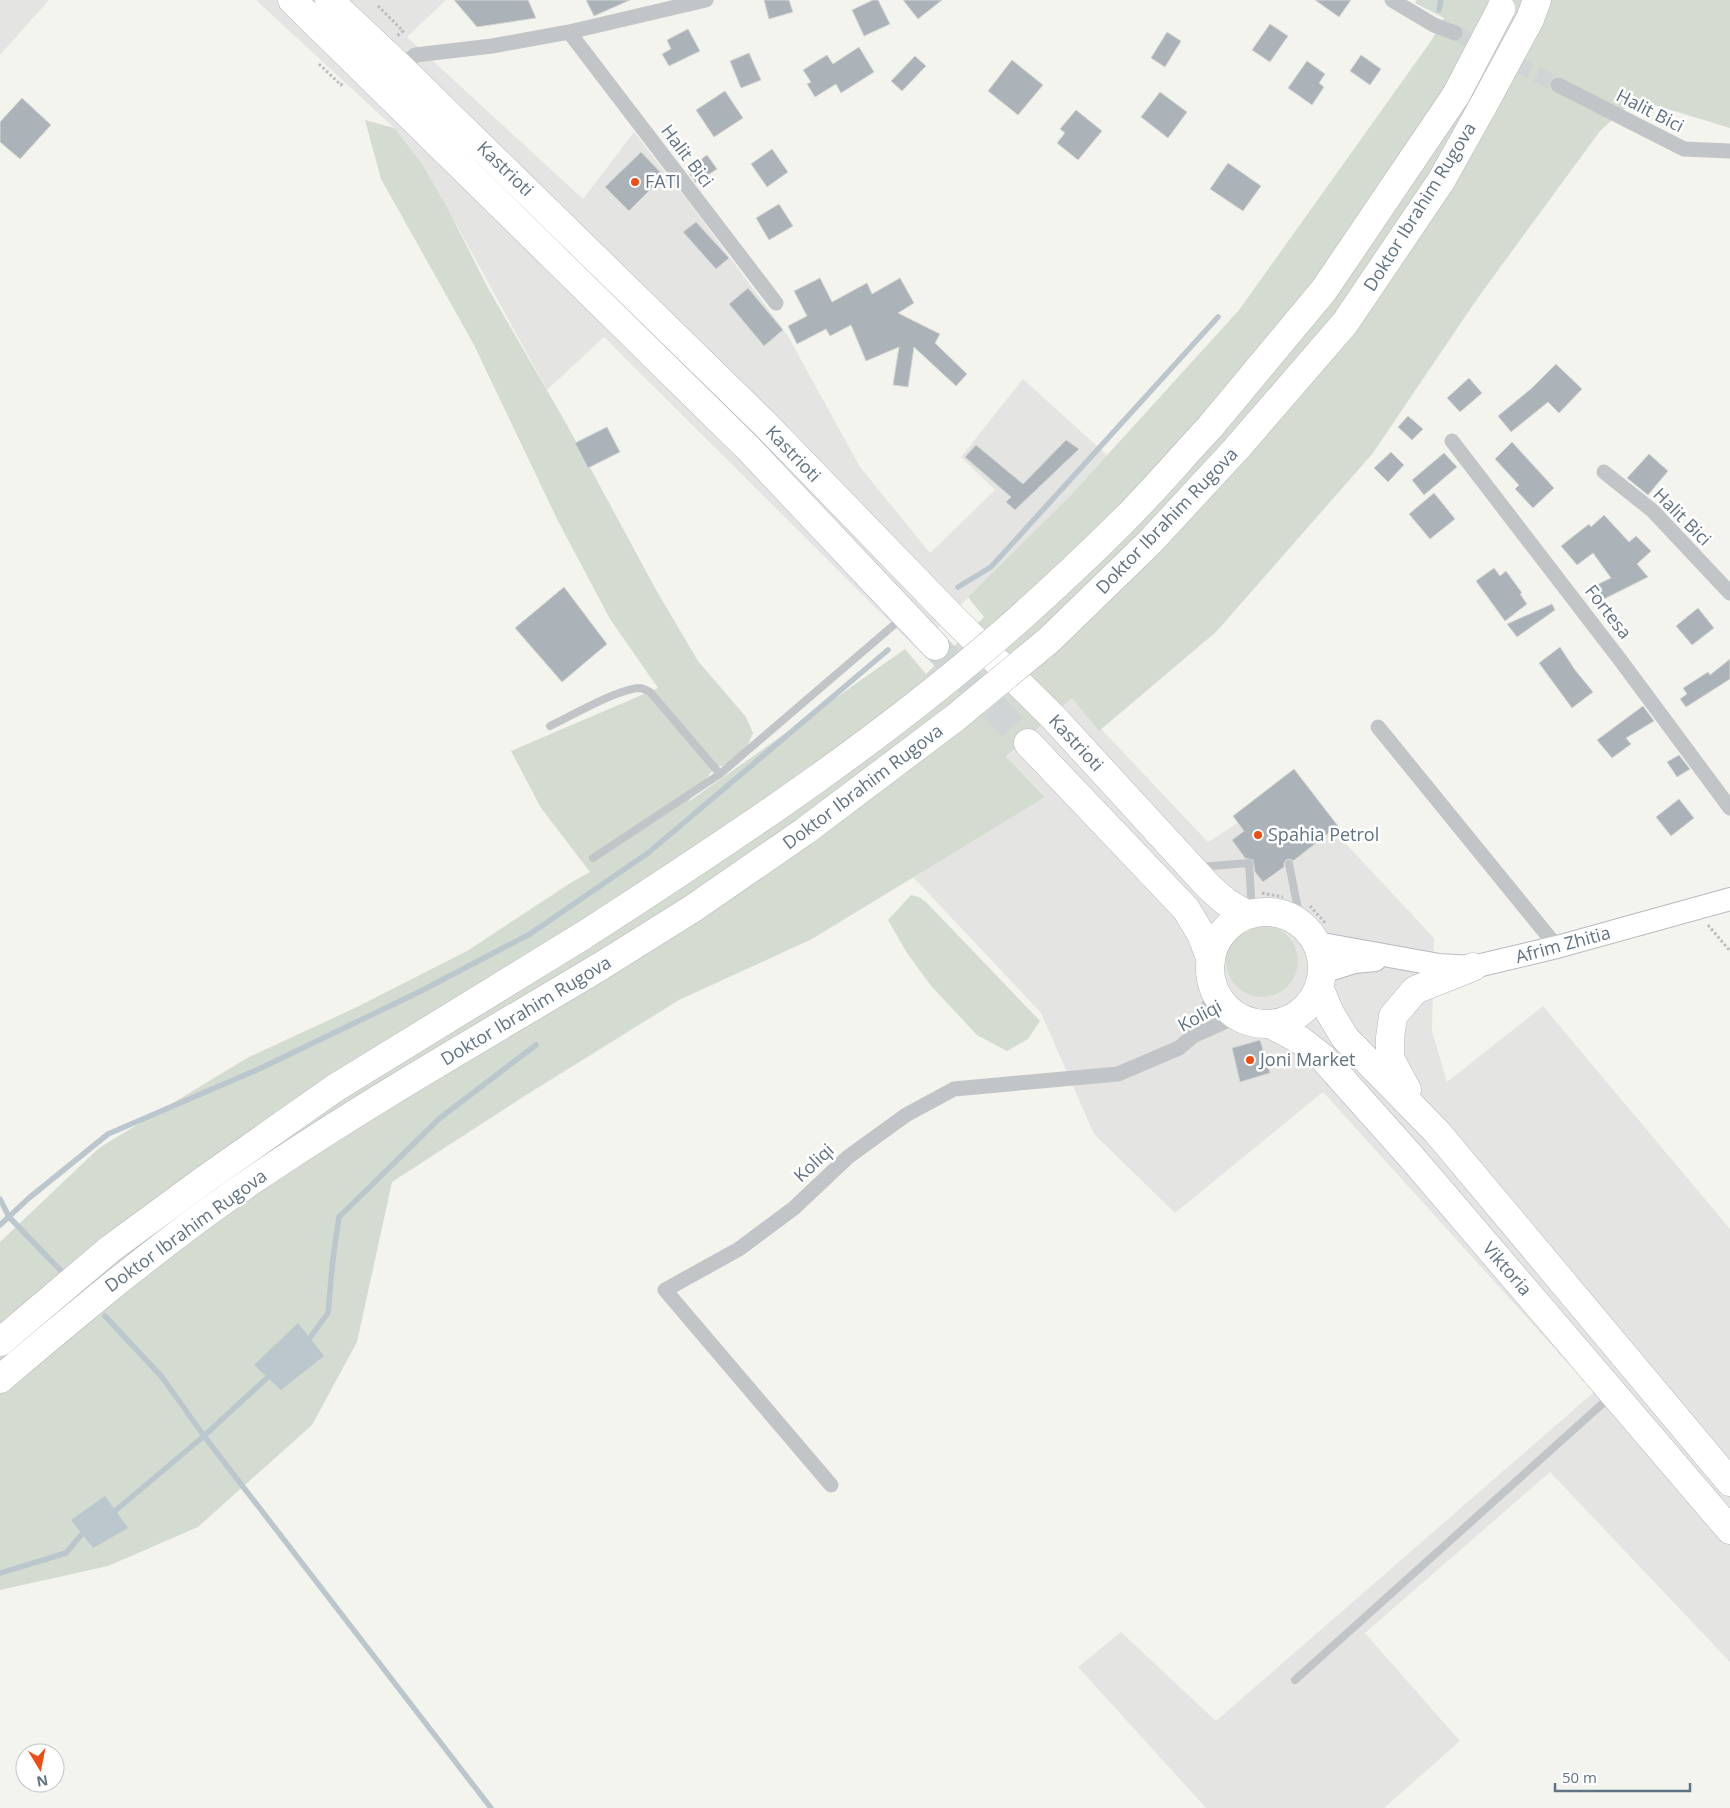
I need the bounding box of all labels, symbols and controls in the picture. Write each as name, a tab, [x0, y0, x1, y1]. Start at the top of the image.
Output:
street label: Halit Bici	[1613, 83, 1688, 137]
street label: Doktor Ibrahim Rugova	[1357, 118, 1481, 295]
street label: Halit Bici	[656, 119, 719, 192]
street label: Kastrioti	[472, 135, 539, 201]
place label: FATI	[645, 169, 681, 193]
marker: FATI	[629, 176, 641, 188]
street label: Kastrioti	[761, 420, 827, 487]
street label: Doktor Ibrahim Rugova	[1090, 442, 1243, 599]
street label: Halit Bici	[1648, 482, 1717, 551]
street label: Fortesa	[1580, 579, 1638, 643]
street label: Kastrioti	[1044, 709, 1109, 776]
street label: Doktor Ibrahim Rugova	[777, 718, 947, 854]
place label: Spahia Petrol	[1268, 822, 1379, 846]
marker: Spahia Petrol	[1252, 829, 1264, 841]
street label: Afrim Zhitia	[1513, 920, 1613, 968]
street label: Doktor Ibrahim Rugova	[436, 950, 615, 1071]
street label: Koliqi	[1173, 994, 1226, 1037]
place label: Joni Market	[1258, 1047, 1355, 1071]
marker: Joni Market	[1244, 1054, 1256, 1066]
street label: Koliqi	[788, 1138, 839, 1187]
street label: Doktor Ibrahim Rugova	[100, 1163, 271, 1297]
street label: Viktoria	[1478, 1236, 1538, 1300]
north arrow	[15, 1743, 65, 1793]
scale bar	[1555, 1760, 1690, 1792]
text: 50 m	[1562, 1767, 1597, 1787]
text: N	[35, 1771, 50, 1792]

